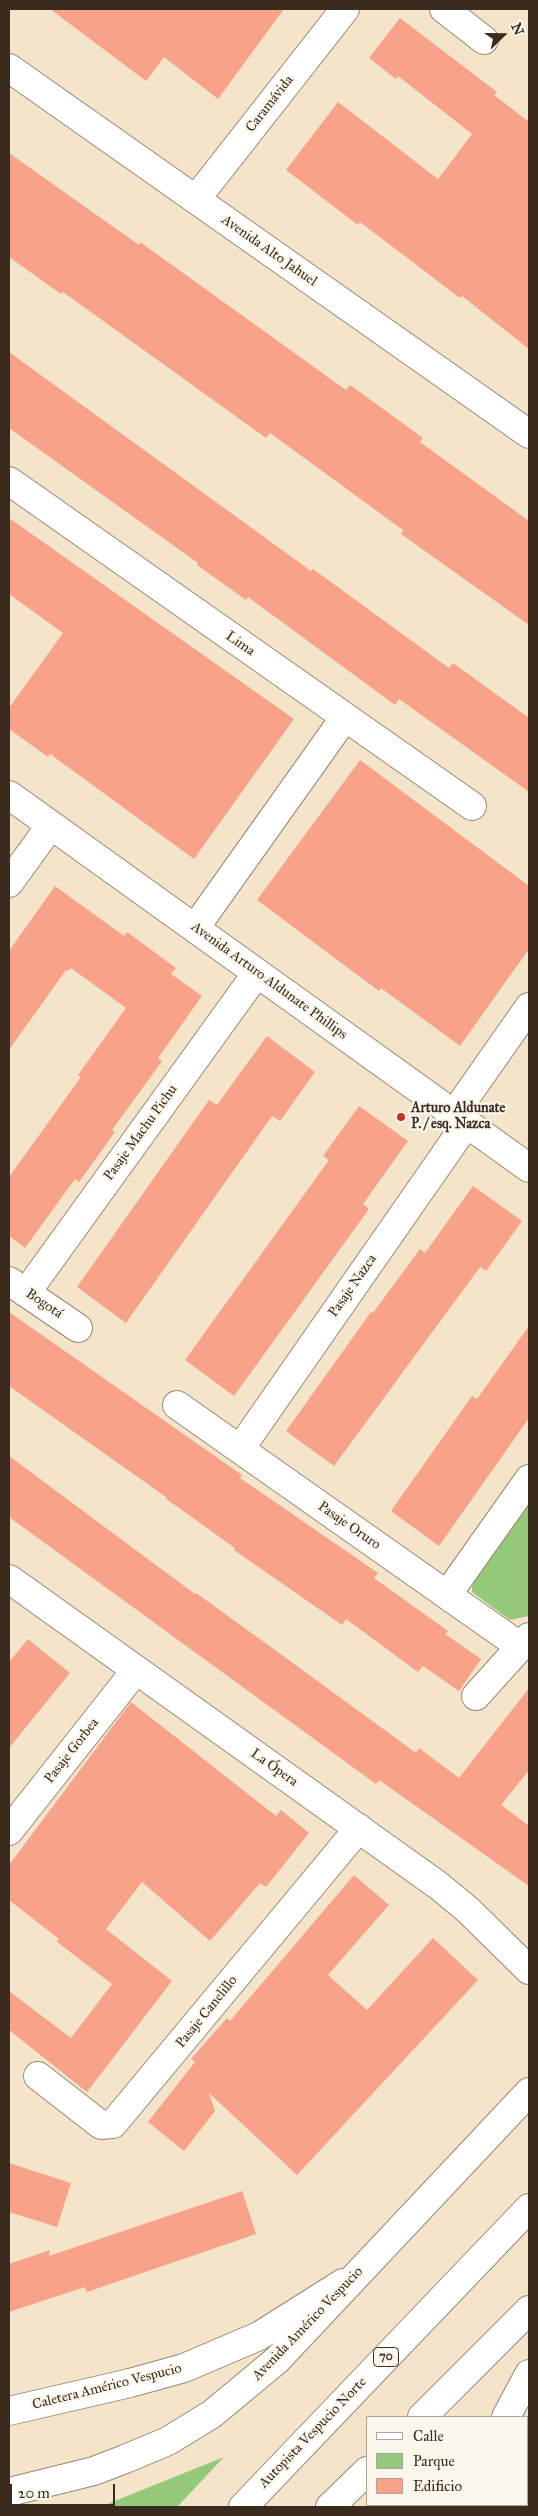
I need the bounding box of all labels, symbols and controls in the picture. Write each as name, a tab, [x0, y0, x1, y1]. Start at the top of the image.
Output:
north arrow	[478, 10, 528, 60]
text: N	[507, 21, 527, 38]
street label: Caramávida	[243, 72, 297, 136]
street label: Avenida Alto Jahuel	[218, 212, 320, 290]
street label: Lima	[222, 628, 258, 660]
street label: Avenida Arturo Aldunate Phillips	[188, 919, 350, 1043]
street label: Pasaje Machu Pichu	[101, 1082, 181, 1184]
place label: Arturo Aldunate P. / esq. Nazca	[411, 1101, 505, 1134]
marker: Arturo Aldunate P. / esq. Nazca	[395, 1111, 407, 1123]
street label: Pasaje Nazca	[325, 1251, 381, 1321]
street label: Bogotá	[22, 1286, 66, 1322]
street label: Pasaje Oruro	[314, 1498, 384, 1554]
street label: Pasaje Gorbea	[41, 1715, 103, 1787]
street label: La Ópera	[247, 1746, 301, 1790]
street label: Pasaje Canelillo	[173, 1972, 241, 2052]
street label: Avenida Américo Vespucio	[249, 2264, 367, 2384]
road number: 70	[374, 2348, 398, 2366]
street label: Caletera Américo Vespucio	[31, 2360, 183, 2414]
street label: Autopista Vespucio Norte	[256, 2374, 370, 2492]
legend	[366, 2416, 528, 2506]
text: Calle	[413, 2427, 444, 2445]
text: Parque	[413, 2452, 455, 2470]
scale bar	[12, 2474, 118, 2506]
text: Edificio	[413, 2477, 462, 2495]
text: 20 m	[18, 2484, 50, 2502]

